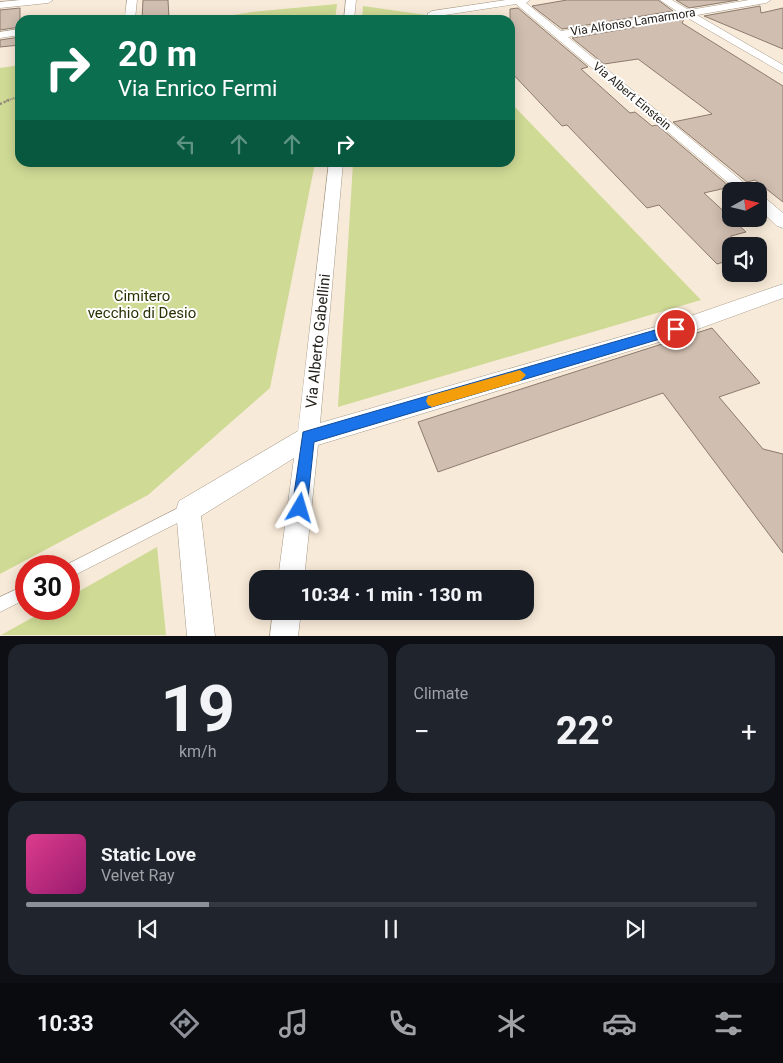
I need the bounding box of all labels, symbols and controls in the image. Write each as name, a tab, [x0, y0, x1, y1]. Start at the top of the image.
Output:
street label: Via Alfonso Lamarmora	[570, 5, 696, 39]
text: 20 m	[118, 34, 197, 75]
icon: right	[35, 35, 100, 100]
street label: Via Albert Einstein	[590, 59, 674, 133]
text: Via Enrico Fermi	[118, 76, 277, 101]
icon: left	[172, 130, 200, 158]
icon: ahead	[225, 130, 253, 158]
icon: ahead	[278, 130, 306, 158]
icon: right	[331, 130, 359, 158]
north arrow	[722, 182, 768, 228]
map controls	[722, 182, 767, 282]
button: sound	[722, 237, 767, 282]
street label: Via Alberto Gabellini	[302, 273, 334, 409]
park label: Cimitero vecchio di Desio	[88, 287, 196, 322]
pin	[655, 308, 697, 350]
icon: arrive	[662, 315, 690, 343]
position arrow	[273, 481, 325, 533]
speed limit sign: 30	[15, 555, 80, 620]
text: 10:34 · 1 min · 130 m	[300, 583, 483, 606]
text: 19	[160, 671, 235, 747]
text: Climate	[414, 684, 468, 703]
text: 22°	[556, 709, 615, 753]
text: −	[414, 715, 430, 748]
text: +	[741, 715, 757, 748]
text: km/h	[179, 742, 217, 761]
text: Static Love	[101, 843, 196, 866]
text: Velvet Ray	[101, 866, 175, 885]
icon: previous	[134, 915, 162, 943]
icon: pause	[377, 915, 405, 943]
icon: next	[621, 915, 649, 943]
icon: directions	[167, 1006, 202, 1041]
icon: music	[276, 1006, 311, 1041]
icon: phone	[385, 1006, 420, 1041]
icon: climate	[494, 1006, 529, 1041]
icon: car	[602, 1006, 637, 1041]
icon: filters	[711, 1006, 746, 1041]
text: 10:33	[37, 1011, 94, 1036]

